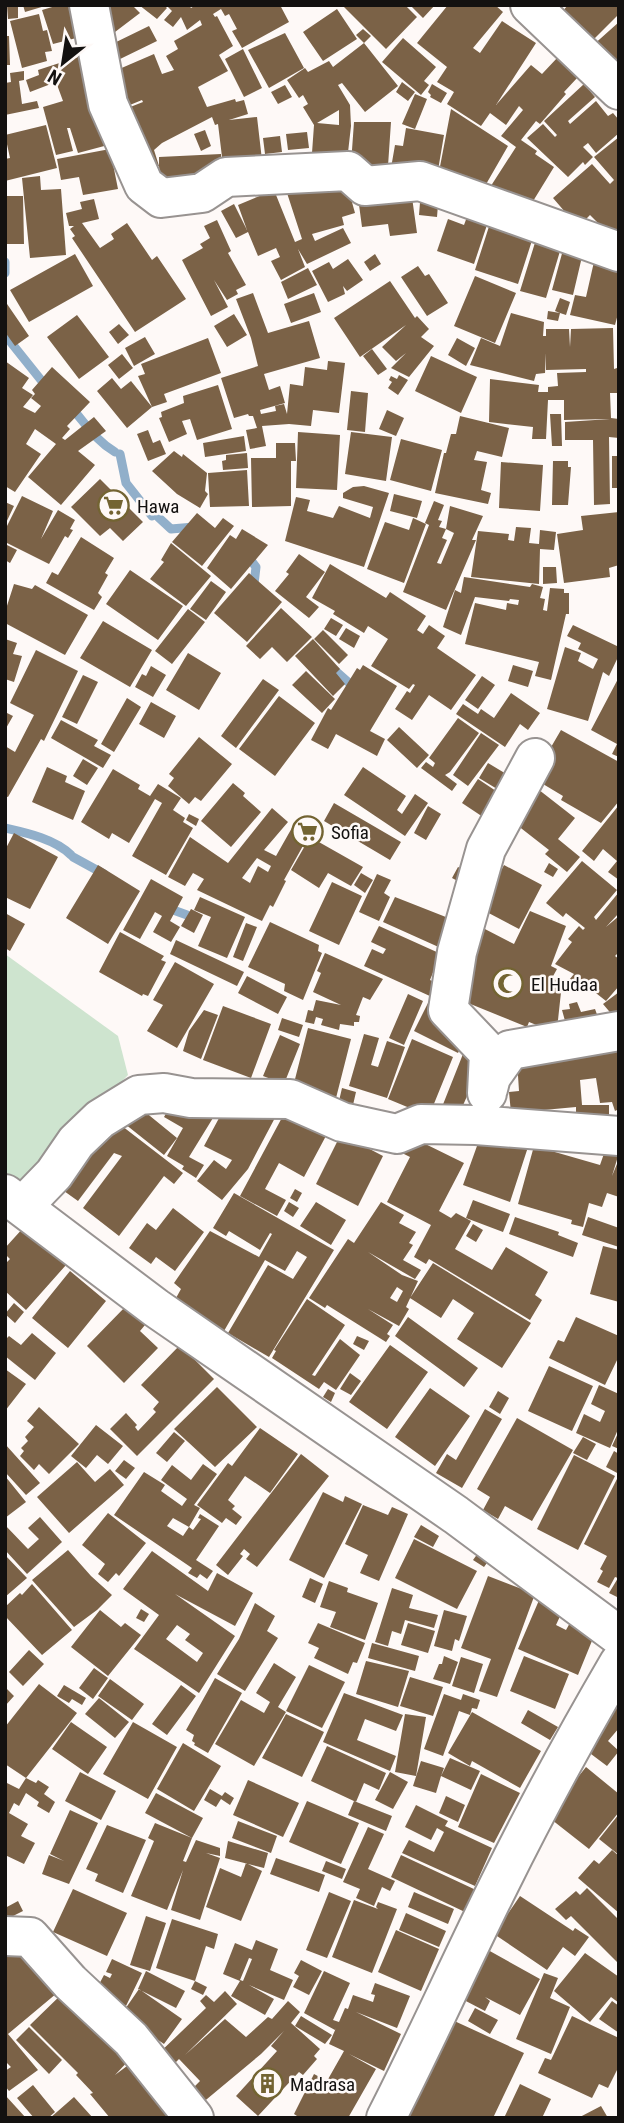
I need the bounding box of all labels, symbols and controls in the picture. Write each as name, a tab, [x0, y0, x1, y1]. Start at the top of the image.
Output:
north arrow	[28, 28, 98, 98]
text: N	[44, 64, 66, 90]
supermarket icon: Hawa	[97, 489, 131, 523]
place label: Hawa	[137, 495, 179, 518]
supermarket icon: Sofia	[291, 815, 325, 849]
place label: Sofia	[331, 821, 369, 844]
mosque icon: El Hudaa	[491, 967, 525, 1001]
place label: El Hudaa	[531, 973, 598, 996]
building icon: Madrasa	[250, 2067, 284, 2101]
place label: Madrasa	[290, 2073, 355, 2096]

